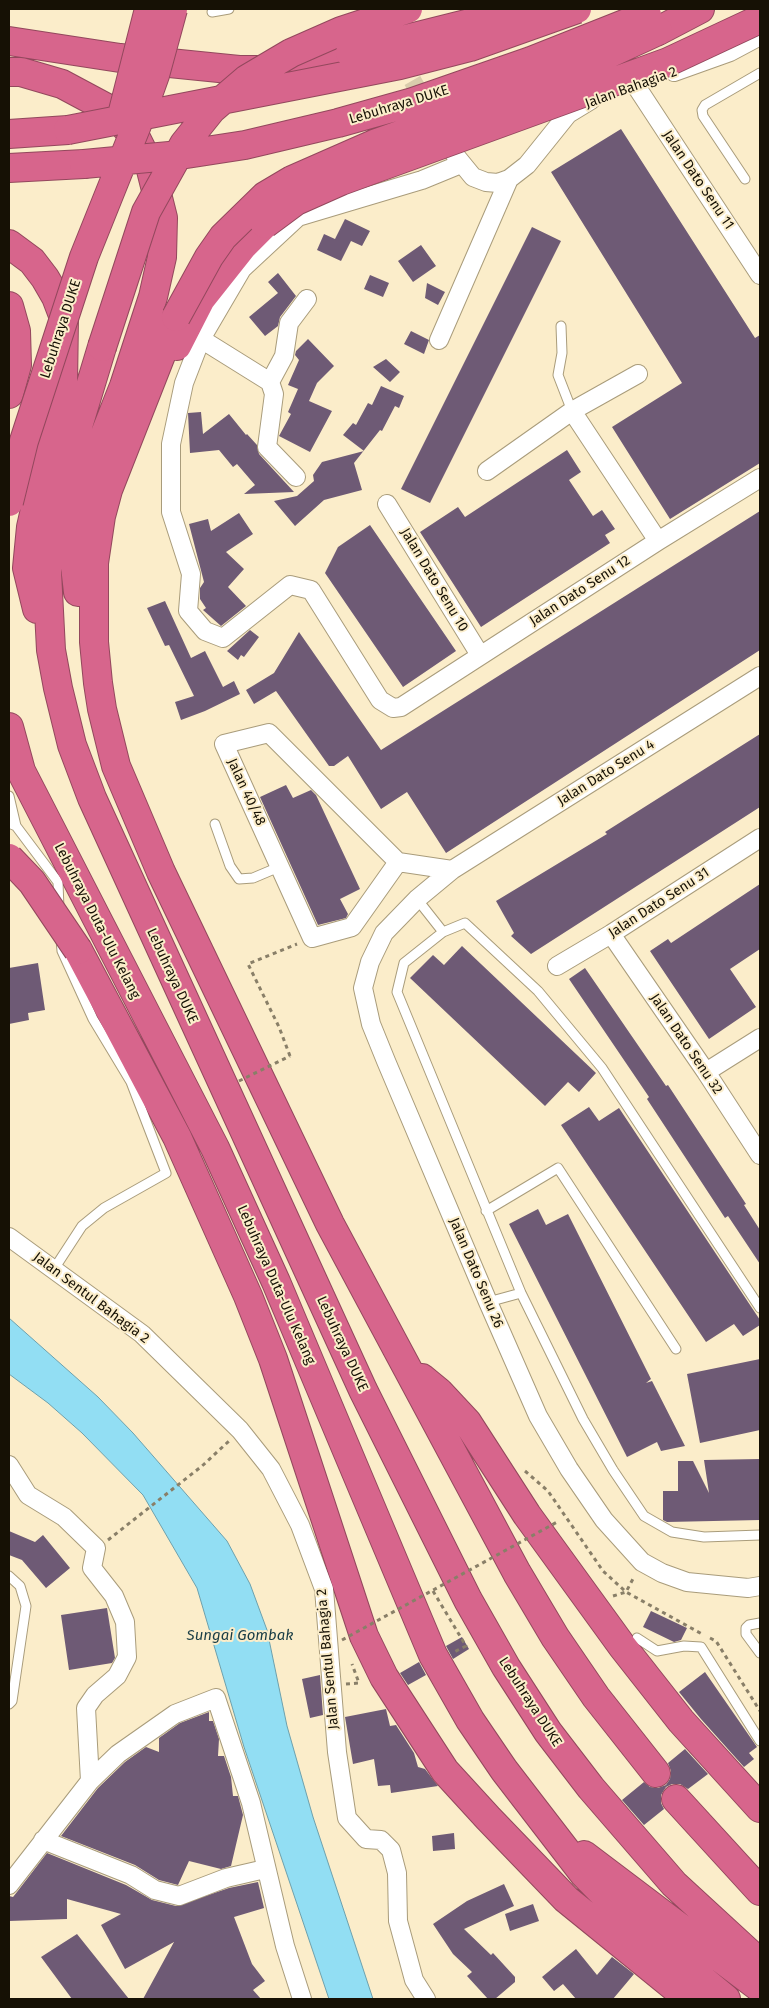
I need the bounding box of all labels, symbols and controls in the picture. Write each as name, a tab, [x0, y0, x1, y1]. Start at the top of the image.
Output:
street label: Jalan Bahagia 2	[583, 64, 679, 112]
street label: Lebuhraya DUKE	[347, 82, 451, 128]
street label: Jalan Dato Senu 11	[659, 127, 737, 233]
street label: Lebuhraya DUKE	[37, 277, 85, 381]
street label: Jalan Dato Senu 10	[396, 525, 472, 635]
street label: Jalan Dato Senu 12	[526, 552, 634, 630]
street label: Jalan Dato Senu 4	[554, 736, 658, 810]
street label: Jalan 40/48	[223, 756, 269, 828]
street label: Lebuhraya Duta-Ulu Kelang	[50, 840, 144, 1002]
street label: Jalan Dato Senu 31	[606, 864, 712, 942]
street label: Lebuhraya DUKE	[143, 926, 201, 1026]
street label: Jalan Dato Senu 32	[646, 991, 726, 1097]
street label: Lebuhraya Duta-Ulu Kelang	[233, 1203, 319, 1367]
street label: Jalan Dato Senu 26	[445, 1215, 507, 1331]
street label: Jalan Sentul Bahagia 2	[30, 1249, 152, 1347]
street label: Lebuhraya DUKE	[313, 1294, 371, 1394]
street label: Jalan Sentul Bahagia 2	[313, 1588, 343, 1730]
water label: Sungai Gombak	[187, 1627, 293, 1645]
street label: Lebuhraya DUKE	[495, 1654, 565, 1750]

